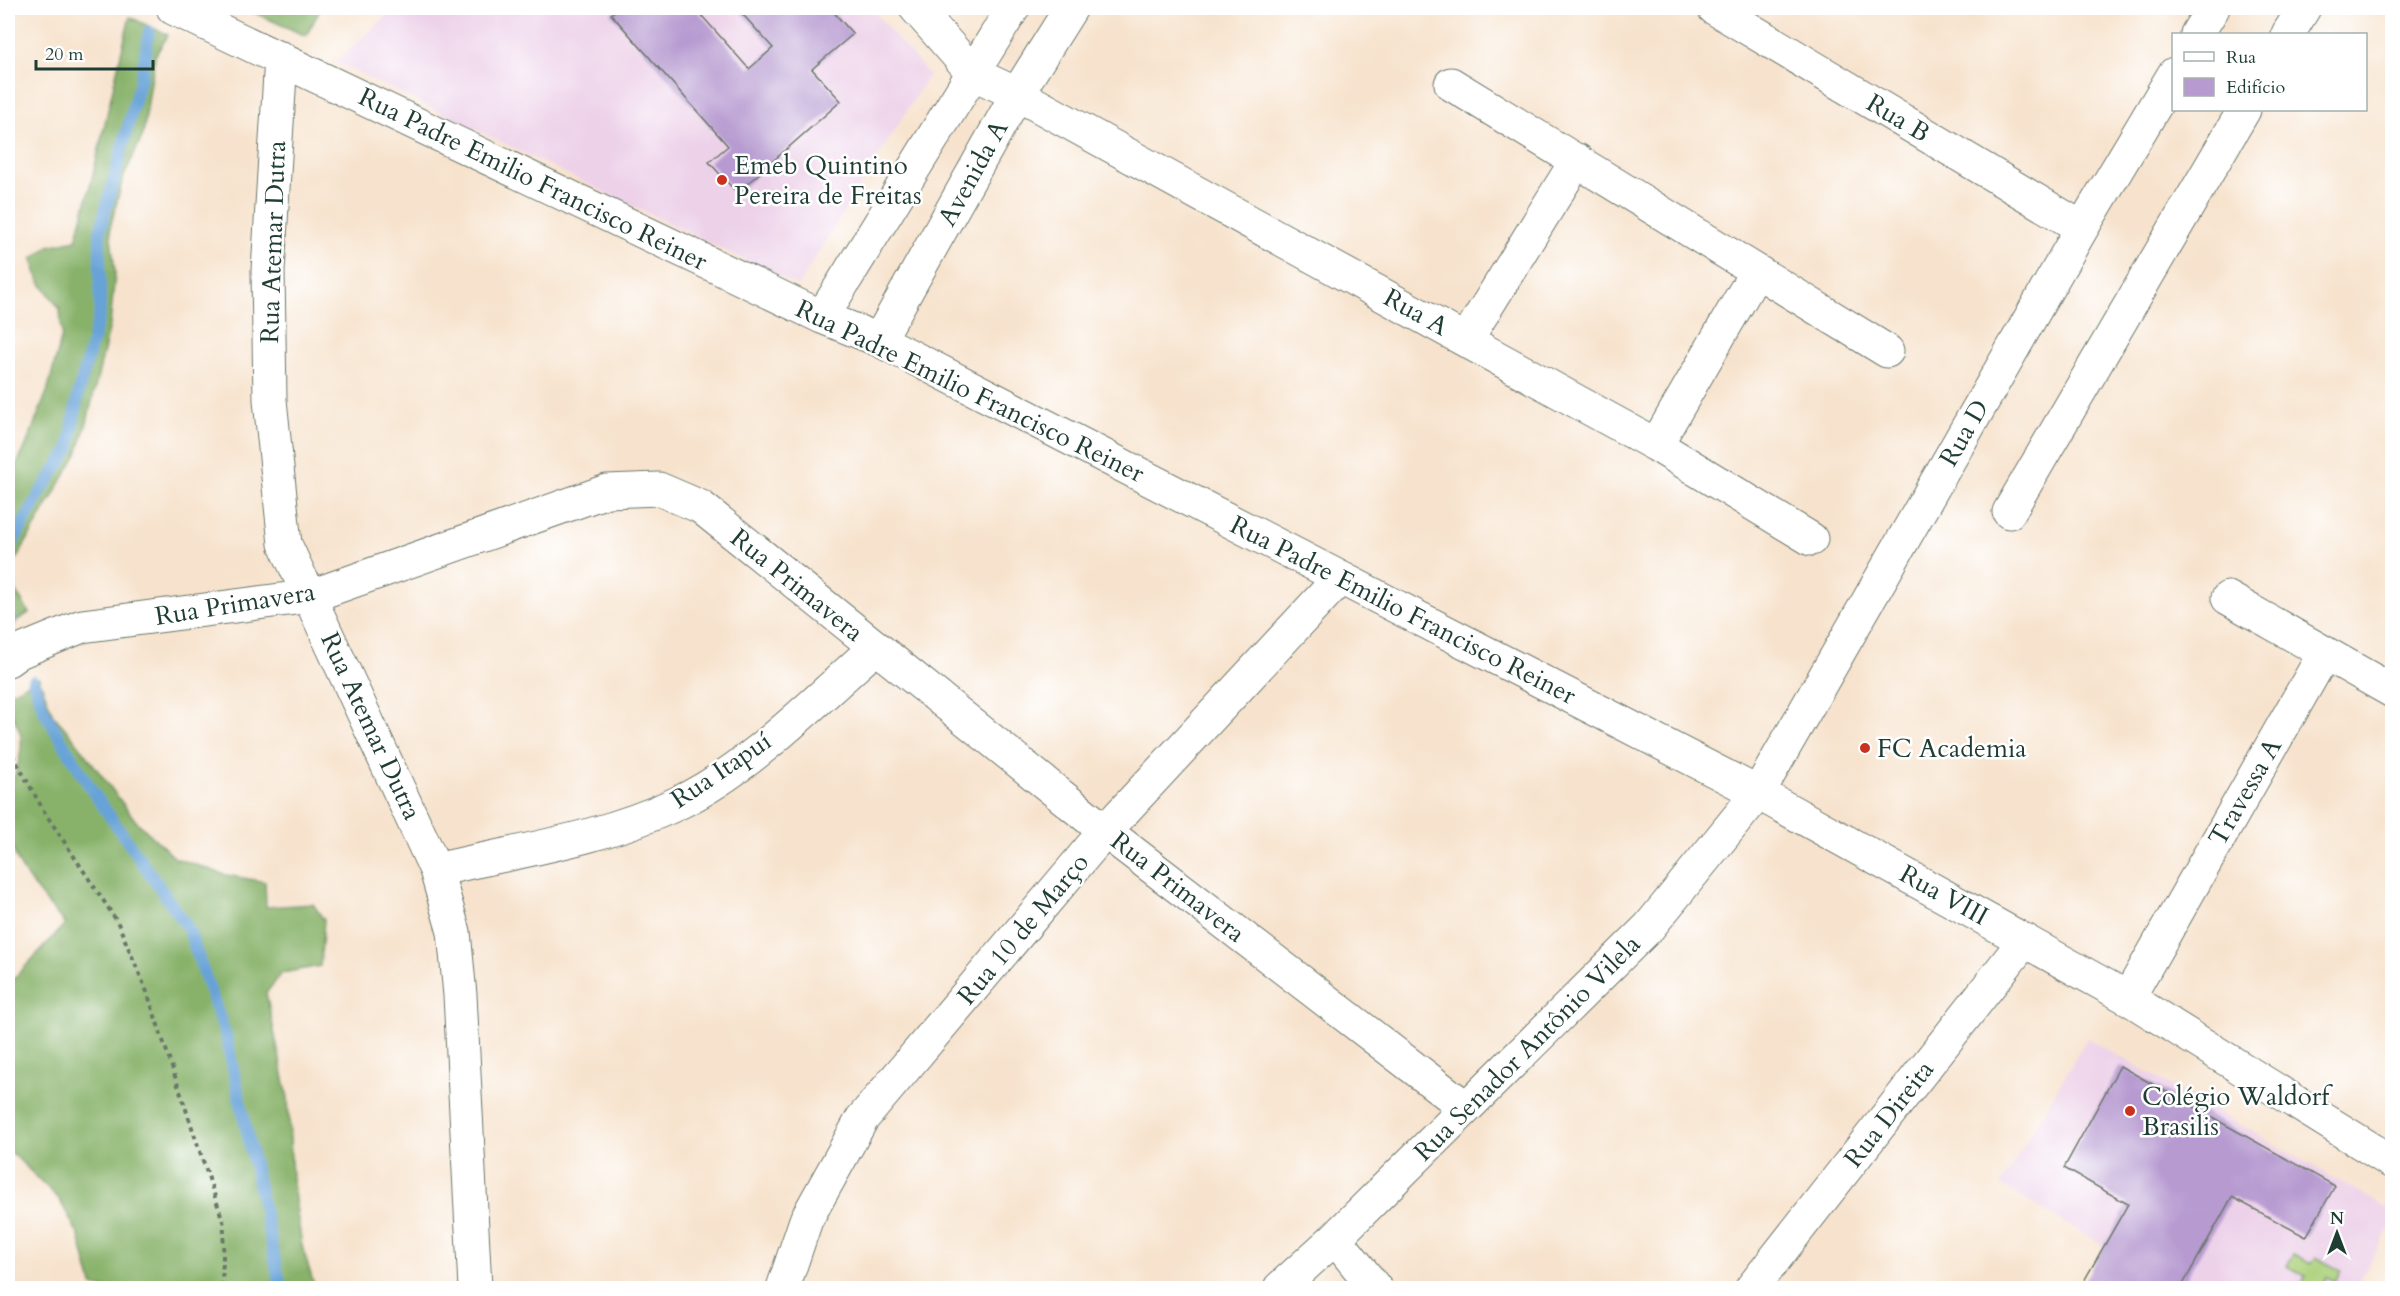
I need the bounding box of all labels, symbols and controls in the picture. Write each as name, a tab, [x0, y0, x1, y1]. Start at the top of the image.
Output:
scale bar	[36, 33, 153, 71]
legend	[2172, 33, 2367, 111]
text: 20 m	[45, 42, 84, 67]
text: Rua	[2226, 45, 2256, 70]
text: Edifício	[2226, 75, 2286, 100]
street label: Rua Padre Emilio Francisco Reiner	[353, 79, 714, 279]
street label: Rua B	[1860, 85, 1936, 151]
street label: Avenida A	[930, 113, 1017, 232]
street label: Rua Atemar Dutra	[252, 140, 294, 344]
place label: Emeb Quintino Pereira de Freitas	[734, 148, 922, 213]
marker: Emeb Quintino Pereira de Freitas	[715, 173, 729, 187]
street label: Rua A	[1377, 280, 1455, 344]
street label: Rua Padre Emilio Francisco Reiner	[790, 291, 1151, 491]
street label: Rua D	[1931, 393, 1997, 473]
street label: Rua Padre Emilio Francisco Reiner	[1224, 507, 1582, 713]
street label: Rua Primavera	[723, 521, 871, 649]
street label: Rua Primavera	[152, 574, 318, 634]
street label: Rua Atemar Dutra	[312, 627, 430, 825]
street label: Rua Itapuí	[664, 724, 778, 816]
place label: FC Academia	[1877, 731, 2026, 766]
street label: Travessa A	[2200, 731, 2290, 852]
marker: FC Academia	[1858, 741, 1872, 755]
street label: Rua Primavera	[1104, 823, 1252, 951]
street label: Rua 10 de Março	[949, 846, 1097, 1012]
street label: Rua VIII	[1893, 856, 1995, 934]
street label: Rua Senador Antônio Vilela	[1406, 927, 1648, 1169]
street label: Rua Direita	[1836, 1053, 1942, 1175]
place label: Colégio Waldorf Brasilis	[2142, 1079, 2333, 1144]
marker: Colégio Waldorf Brasilis	[2123, 1104, 2137, 1118]
north arrow	[2307, 1203, 2367, 1263]
text: N	[2330, 1208, 2344, 1230]

